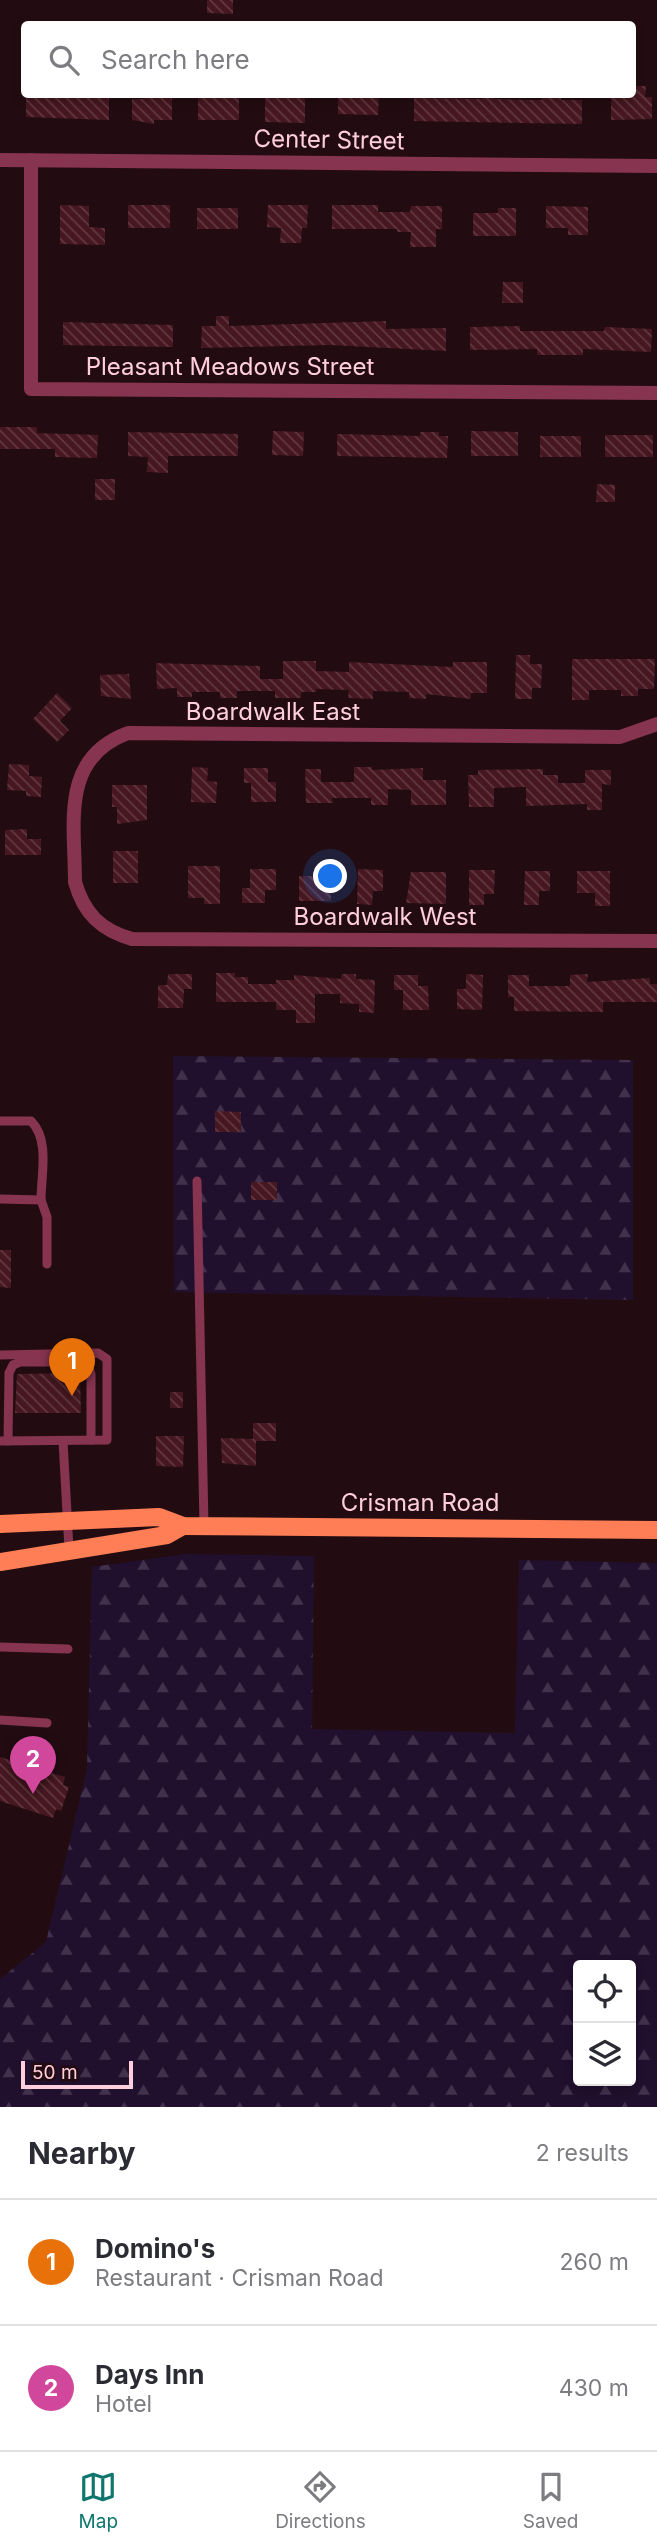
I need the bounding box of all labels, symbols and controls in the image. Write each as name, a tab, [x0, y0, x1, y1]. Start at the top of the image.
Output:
search box	[21, 21, 636, 98]
icon: search	[45, 41, 83, 79]
text: Search here	[101, 44, 250, 75]
street label: Center Street	[253, 124, 405, 155]
street label: Pleasant Meadows Street	[86, 352, 374, 381]
street label: Boardwalk East	[186, 697, 360, 726]
your location	[313, 859, 347, 893]
street label: Boardwalk West	[294, 902, 477, 931]
pin: 1	[49, 1338, 95, 1396]
street label: Crisman Road	[341, 1488, 499, 1517]
pin: 2	[10, 1736, 56, 1794]
map controls	[573, 1960, 636, 2086]
button: locate	[573, 1960, 636, 2023]
button: layers	[573, 2023, 636, 2086]
scale bar	[21, 2058, 133, 2090]
text: 50 m	[32, 2061, 78, 2084]
text: Nearby	[28, 2135, 136, 2171]
text: 2 results	[536, 2139, 629, 2167]
text: Domino's	[95, 2233, 215, 2264]
text: 1	[46, 2248, 56, 2276]
text: 260 m	[560, 2248, 629, 2276]
text: Restaurant · Crisman Road	[95, 2264, 384, 2292]
text: Days Inn	[95, 2359, 204, 2390]
text: 2	[44, 2374, 58, 2402]
text: 430 m	[559, 2374, 629, 2402]
text: Hotel	[95, 2390, 152, 2418]
tab: Map	[79, 2468, 118, 2533]
tab: Directions	[275, 2468, 366, 2533]
tab: Saved	[523, 2468, 578, 2533]

